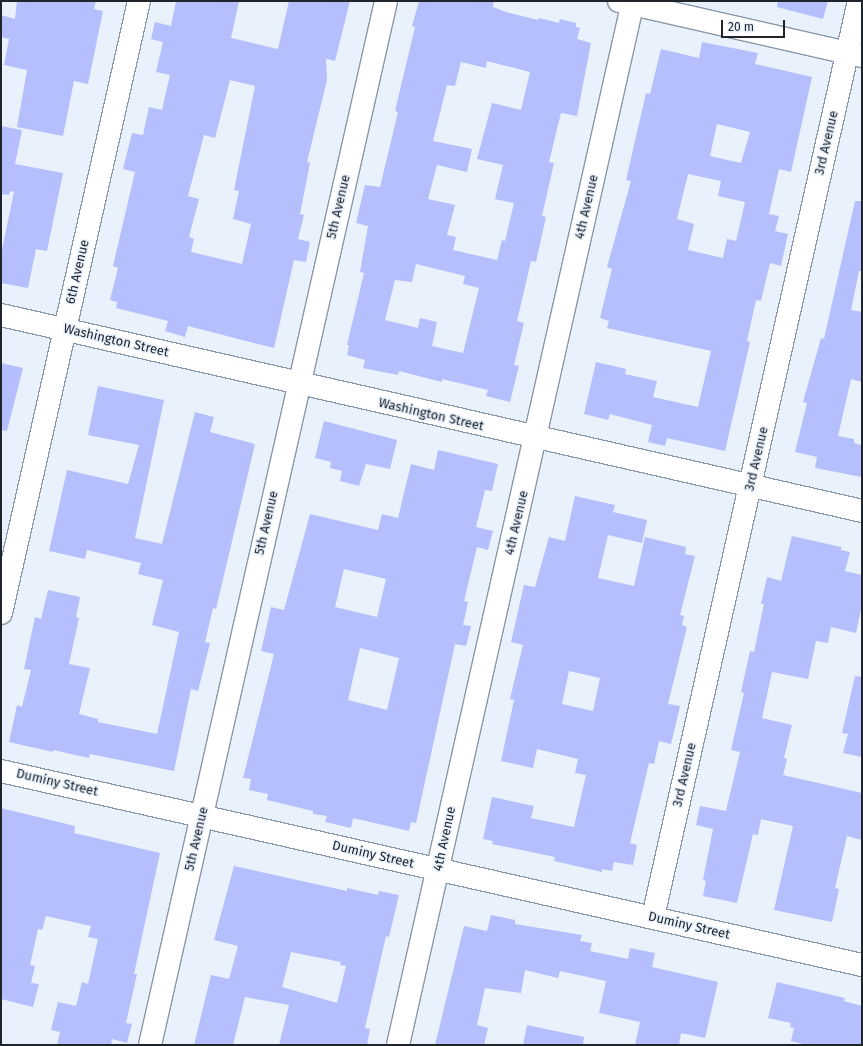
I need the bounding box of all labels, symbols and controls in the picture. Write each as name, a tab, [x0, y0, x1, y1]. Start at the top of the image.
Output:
scale bar	[723, 12, 787, 38]
text: 20 m	[728, 20, 754, 34]
street label: 3rd Avenue	[812, 109, 842, 177]
street label: 5th Avenue	[324, 173, 354, 241]
street label: 4th Avenue	[572, 173, 602, 241]
street label: 6th Avenue	[63, 238, 93, 306]
street label: Washington Street	[62, 321, 170, 361]
street label: Washington Street	[377, 395, 485, 435]
street label: 3rd Avenue	[742, 425, 772, 493]
street label: 5th Avenue	[252, 489, 282, 557]
street label: 4th Avenue	[502, 489, 532, 557]
street label: 3rd Avenue	[670, 741, 700, 809]
street label: Duminy Street	[15, 766, 99, 800]
street label: 5th Avenue	[182, 805, 212, 873]
street label: 4th Avenue	[431, 805, 459, 873]
street label: Duminy Street	[331, 838, 415, 872]
street label: Duminy Street	[647, 909, 731, 943]

